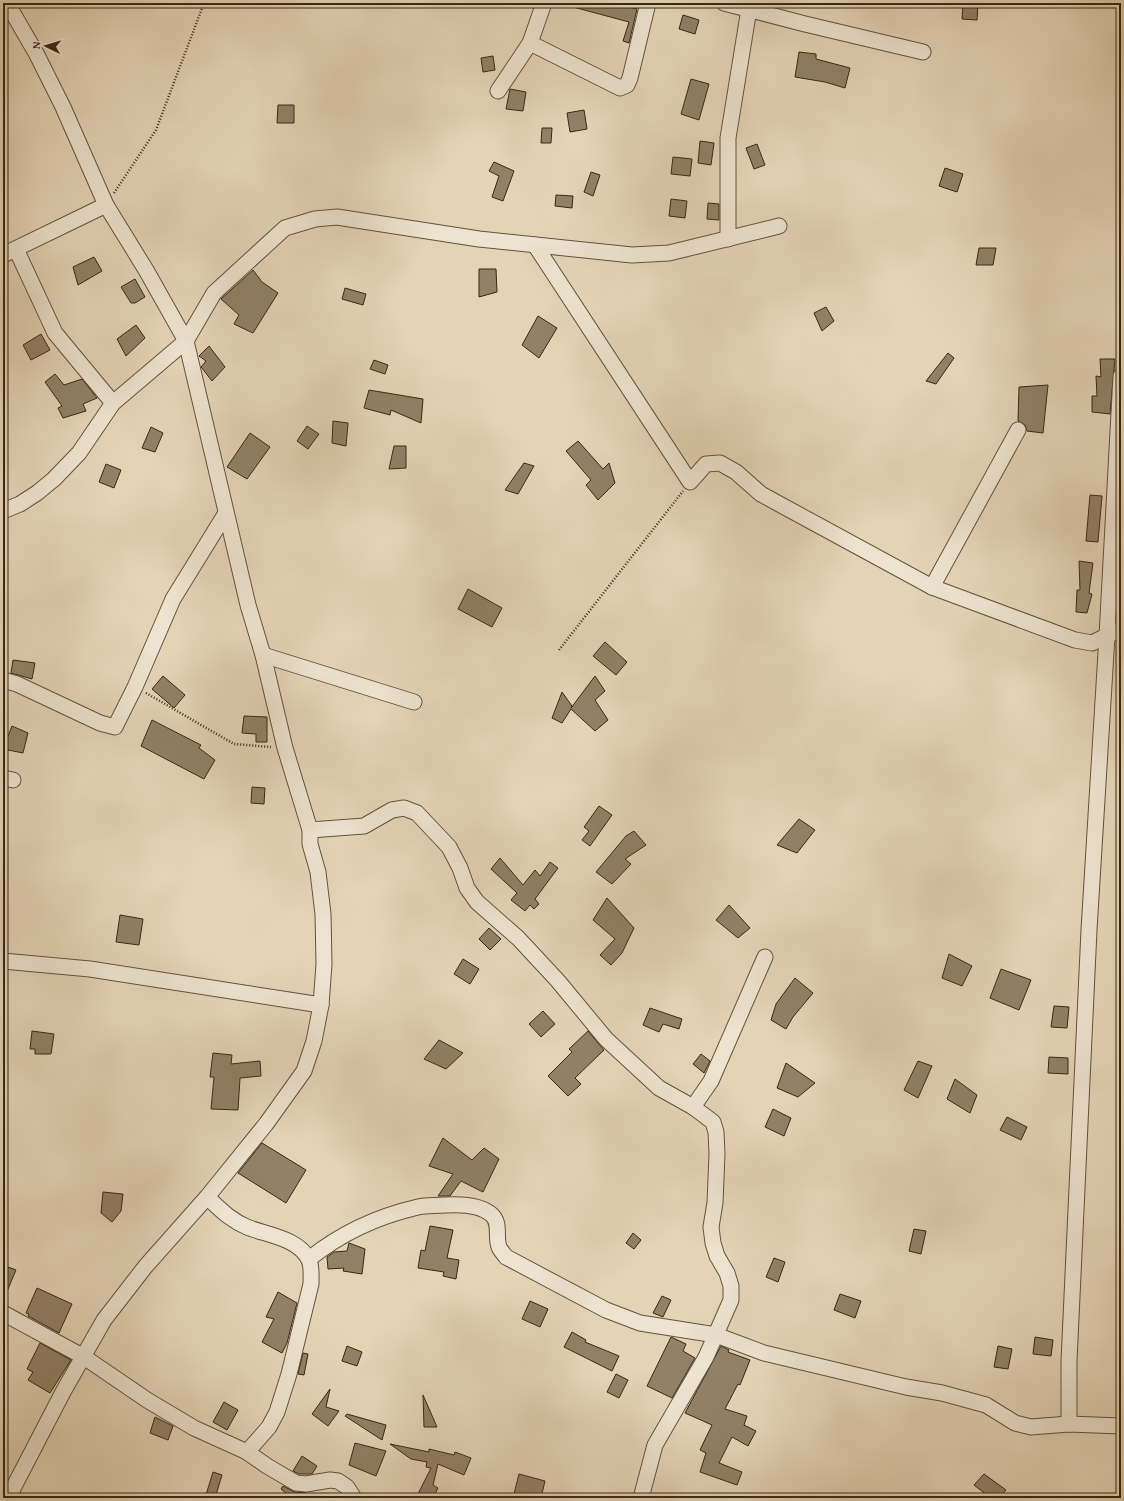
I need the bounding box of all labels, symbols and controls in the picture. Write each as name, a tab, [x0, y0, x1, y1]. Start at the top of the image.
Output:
north arrow	[26, 26, 66, 66]
text: N	[28, 40, 44, 49]

